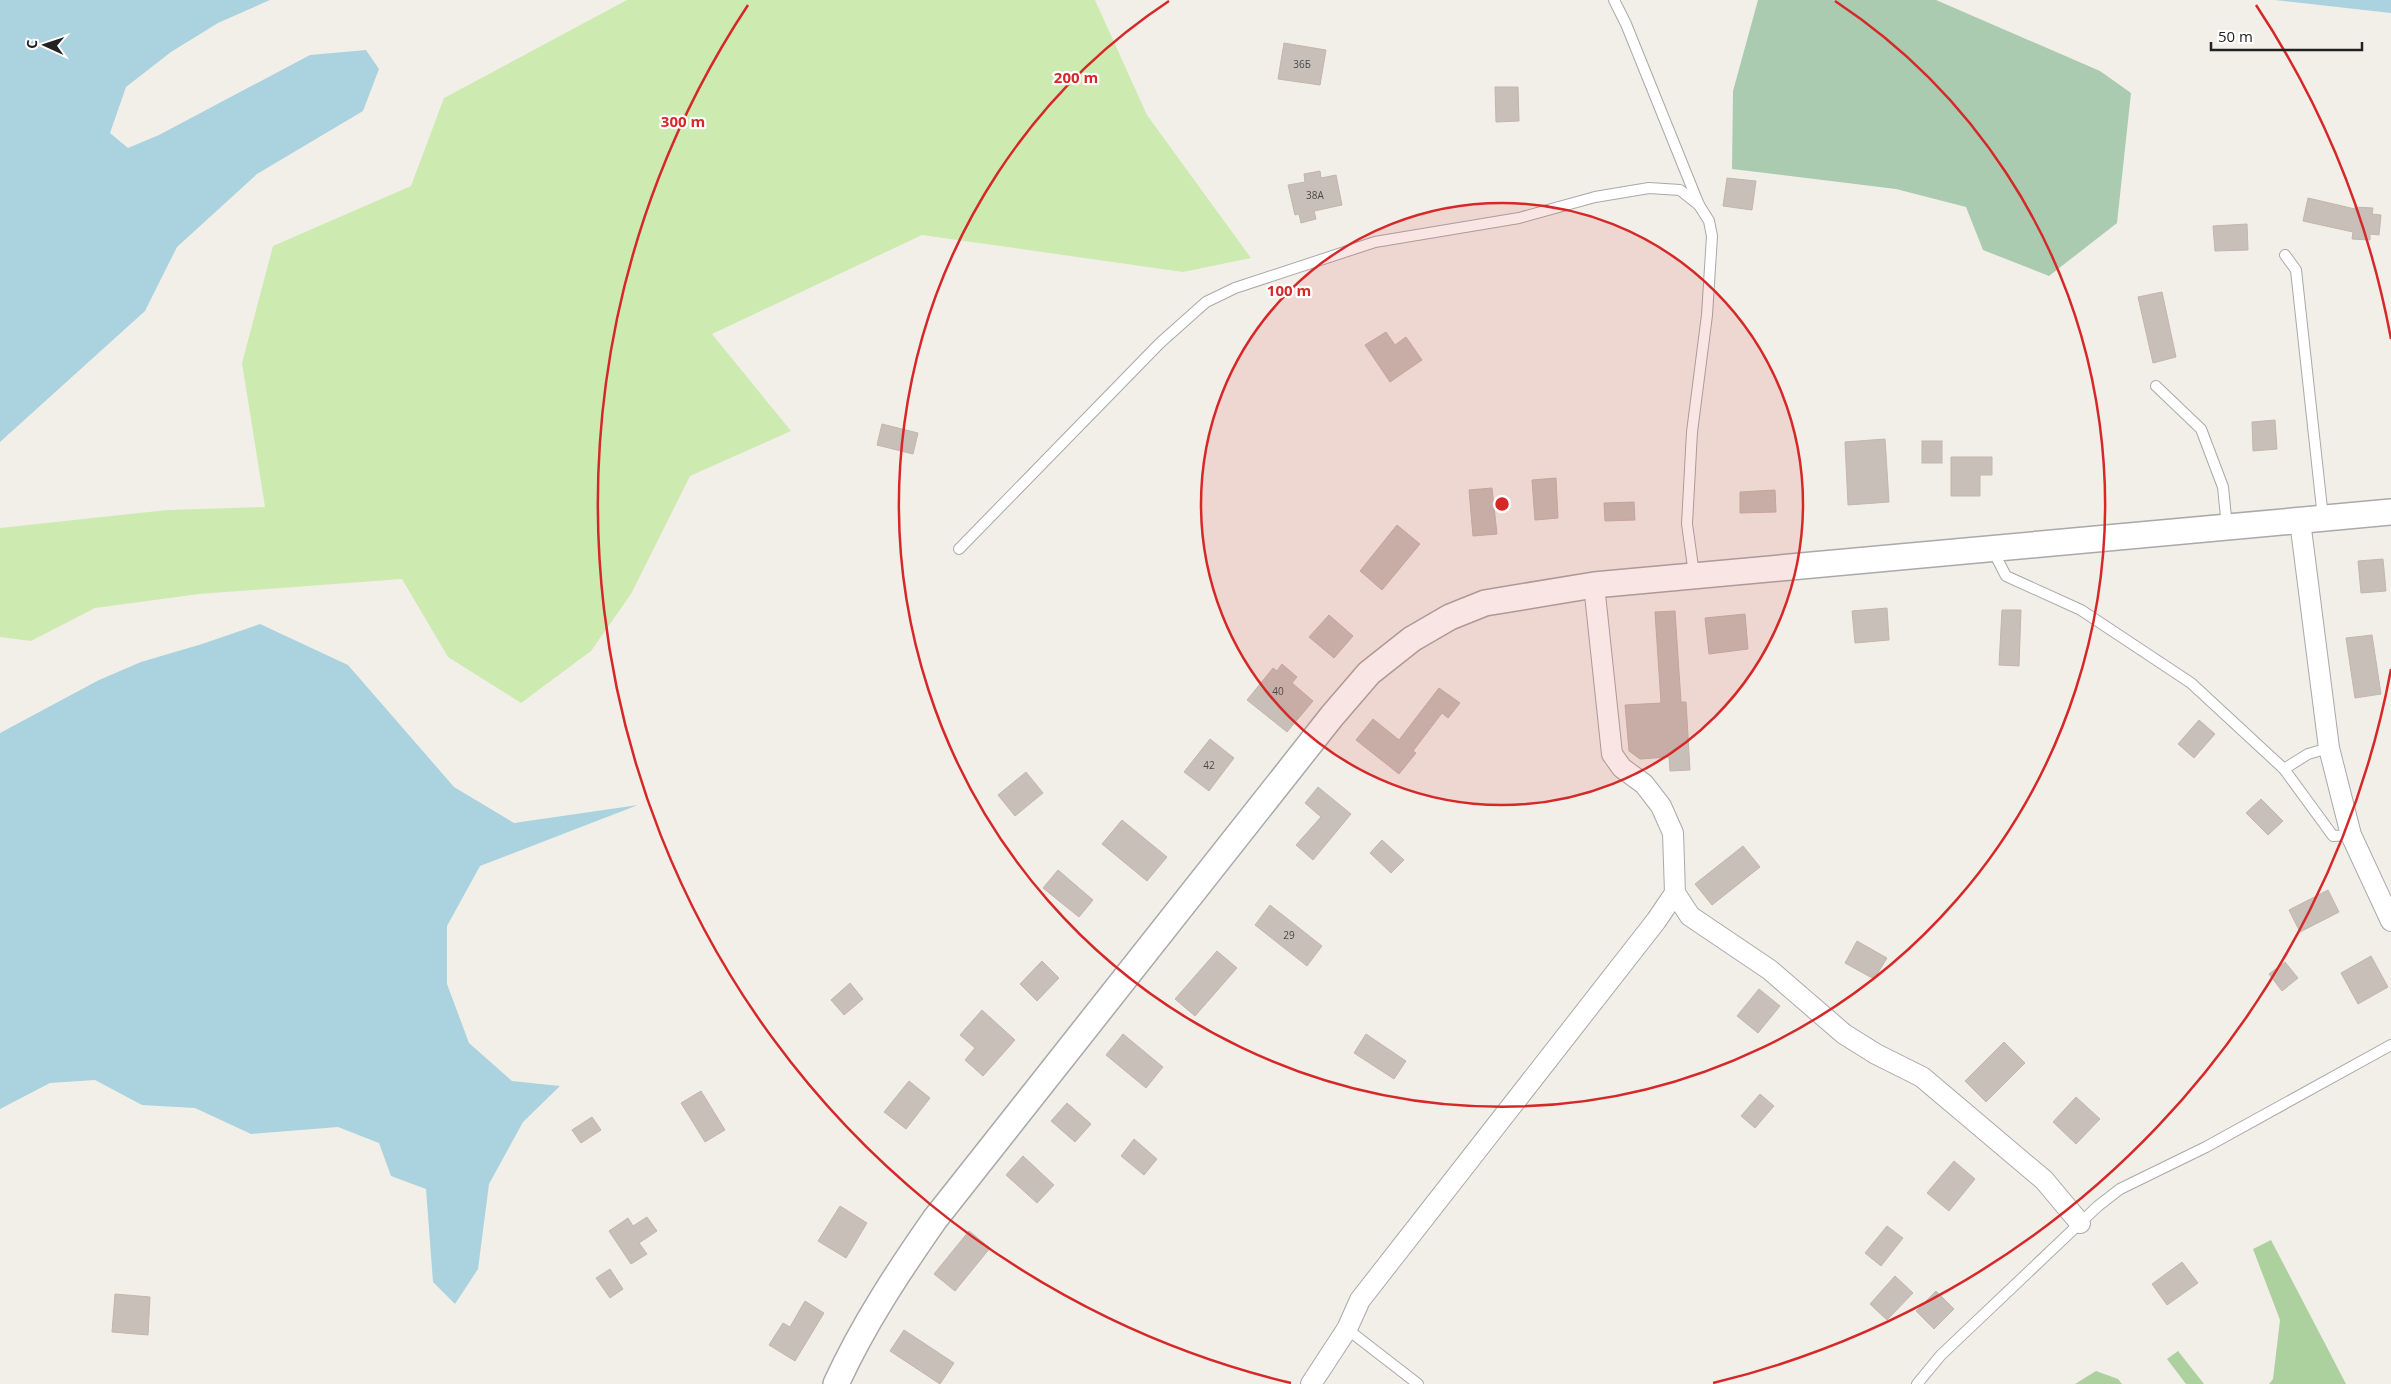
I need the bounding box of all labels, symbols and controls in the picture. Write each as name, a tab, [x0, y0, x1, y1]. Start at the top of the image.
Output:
north arrow	[20, 20, 70, 70]
scale bar	[2211, 20, 2362, 52]
text: 50 m	[2218, 26, 2253, 46]
text: С	[22, 39, 41, 49]
house number: 36Б	[1293, 57, 1311, 71]
text: 200 m	[1054, 67, 1098, 87]
text: 300 m	[661, 111, 705, 131]
house number: 38А	[1306, 188, 1325, 202]
text: 100 m	[1267, 280, 1311, 300]
centre of rings	[1493, 495, 1511, 513]
house number: 40	[1272, 684, 1284, 698]
house number: 42	[1203, 758, 1215, 772]
house number: 29	[1283, 928, 1295, 942]

